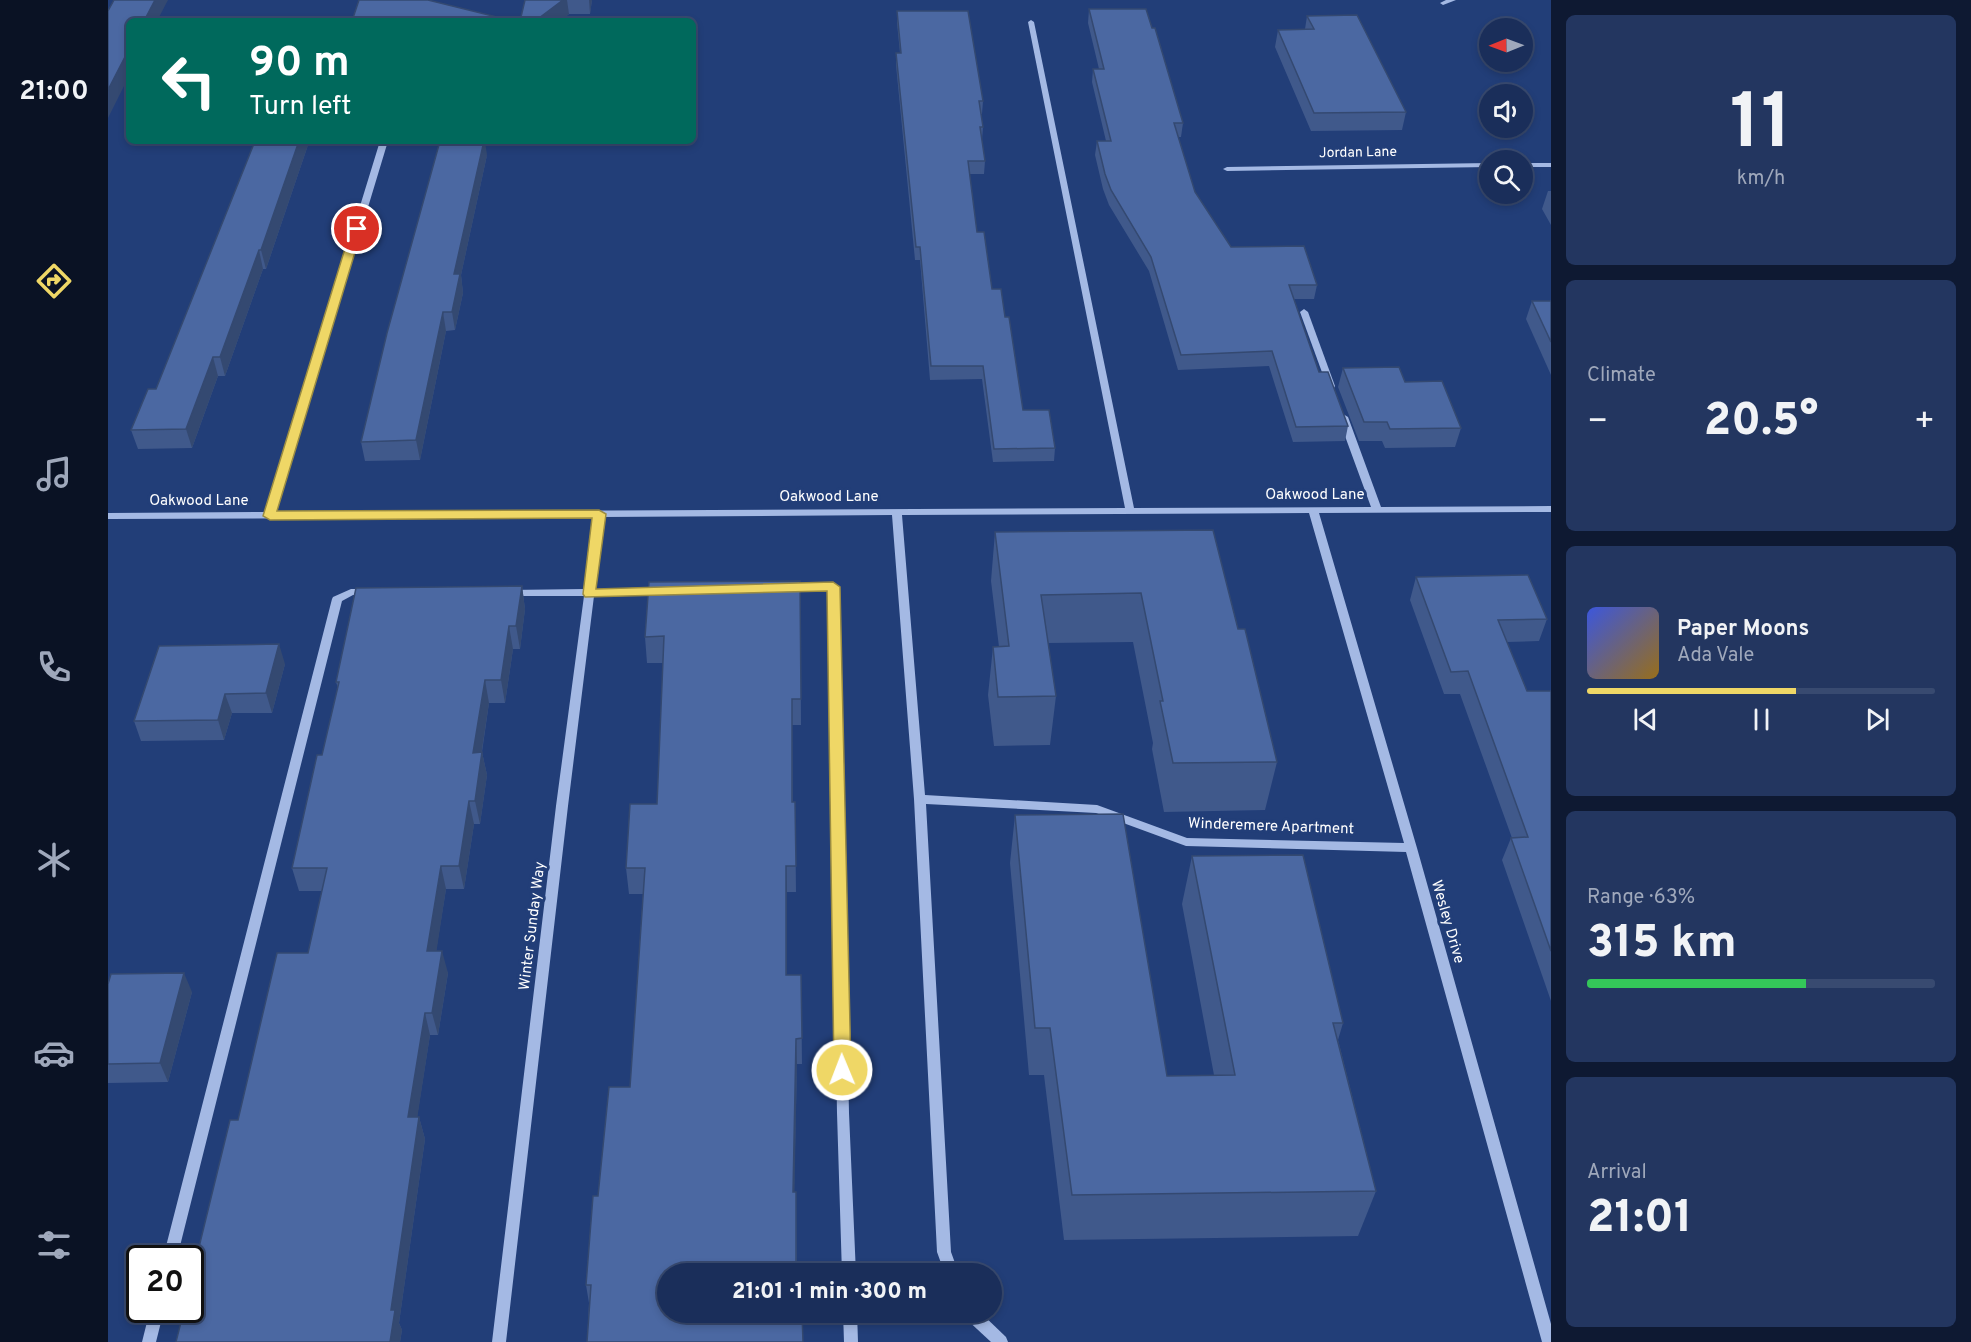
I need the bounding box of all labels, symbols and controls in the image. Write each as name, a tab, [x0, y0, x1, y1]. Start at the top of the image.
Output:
north arrow	[1479, 18, 1533, 72]
map controls	[1479, 18, 1533, 204]
text: 90 m	[249, 38, 350, 91]
icon: left	[150, 42, 228, 120]
text: 21:00	[19, 75, 89, 109]
text: 11	[1730, 77, 1792, 176]
button: sound	[1479, 84, 1533, 138]
text: Turn left	[249, 90, 351, 124]
street label: Jordan Lane	[1319, 144, 1397, 162]
button: search	[1479, 150, 1533, 204]
text: km/h	[1737, 166, 1785, 192]
pin	[331, 203, 382, 254]
icon: arrive	[340, 212, 373, 245]
icon: directions	[33, 260, 75, 302]
text: Climate	[1587, 363, 1656, 389]
text: 20.5°	[1704, 394, 1818, 451]
text: −	[1587, 402, 1608, 444]
text: +	[1914, 402, 1935, 444]
icon: music	[33, 453, 75, 495]
street label: Oakwood Lane	[1265, 486, 1365, 505]
street label: Oakwood Lane	[779, 488, 879, 507]
street label: Oakwood Lane	[149, 492, 249, 511]
text: Paper Moons	[1677, 616, 1809, 643]
text: Ada Vale	[1677, 643, 1754, 669]
icon: phone	[33, 646, 75, 688]
icon: previous	[1629, 703, 1662, 736]
icon: pause	[1745, 703, 1778, 736]
icon: next	[1861, 703, 1894, 736]
street label: Winderemere Apartment	[1188, 815, 1354, 839]
icon: climate	[33, 839, 75, 881]
street label: Winter Sunday Way	[516, 861, 550, 991]
street label: Wesley Drive	[1426, 878, 1468, 966]
text: Range · 63%	[1587, 885, 1695, 911]
text: 315 km	[1587, 916, 1737, 973]
icon: car	[33, 1032, 75, 1074]
position arrow	[810, 1038, 874, 1102]
text: Arrival	[1587, 1160, 1647, 1186]
text: 21:01	[1587, 1191, 1692, 1248]
icon: filters	[33, 1224, 75, 1266]
speed limit sign: 20	[126, 1245, 204, 1323]
text: 21:01 · 1 min · 300 m	[732, 1279, 927, 1306]

